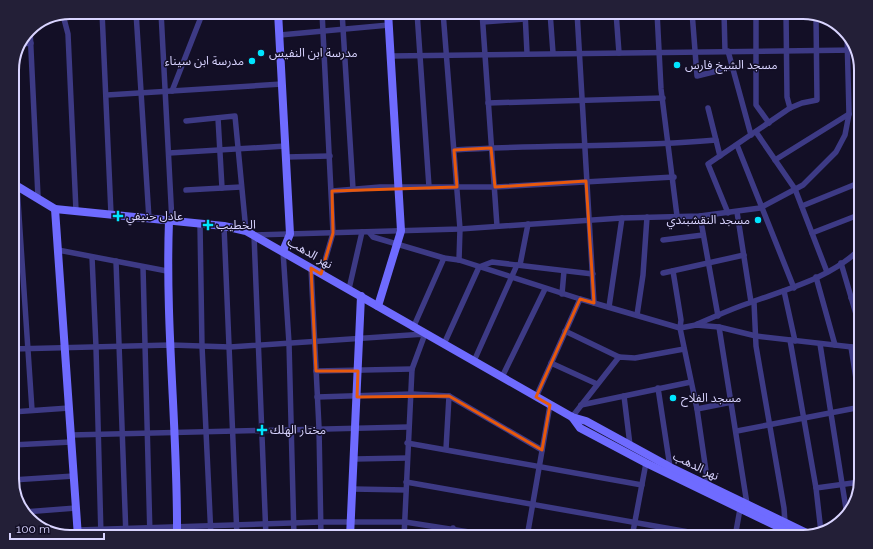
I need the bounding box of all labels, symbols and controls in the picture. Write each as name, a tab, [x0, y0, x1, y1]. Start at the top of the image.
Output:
place label: مدرسة ابن النفيس	[269, 46, 358, 60]
marker: مدرسة ابن النفيس	[256, 48, 266, 58]
place label: مدرسة ابن سيناء	[165, 54, 244, 68]
marker: مدرسة ابن سيناء	[247, 56, 257, 66]
place label: مسجد الشيخ فارس	[685, 58, 778, 74]
marker: مسجد الشيخ فارس	[672, 60, 682, 70]
place label: عادل حنيفي	[126, 209, 183, 226]
marker: عادل حنيفي	[113, 211, 123, 221]
place label: مسجد النقشبندي	[666, 213, 750, 230]
marker: مسجد النقشبندي	[753, 215, 763, 225]
place label: الخطيب	[216, 218, 256, 232]
marker: الخطيب	[203, 220, 213, 230]
street label: نهر الدهب	[285, 235, 335, 272]
place label: مسجد الفلاح	[681, 391, 741, 407]
marker: مسجد الفلاح	[668, 393, 678, 403]
place label: مختار الهلك	[270, 423, 326, 437]
marker: مختار الهلك	[257, 425, 267, 435]
street label: نهر الدهب	[671, 449, 721, 483]
scale bar	[10, 515, 104, 541]
text: 100 m	[16, 522, 50, 536]

